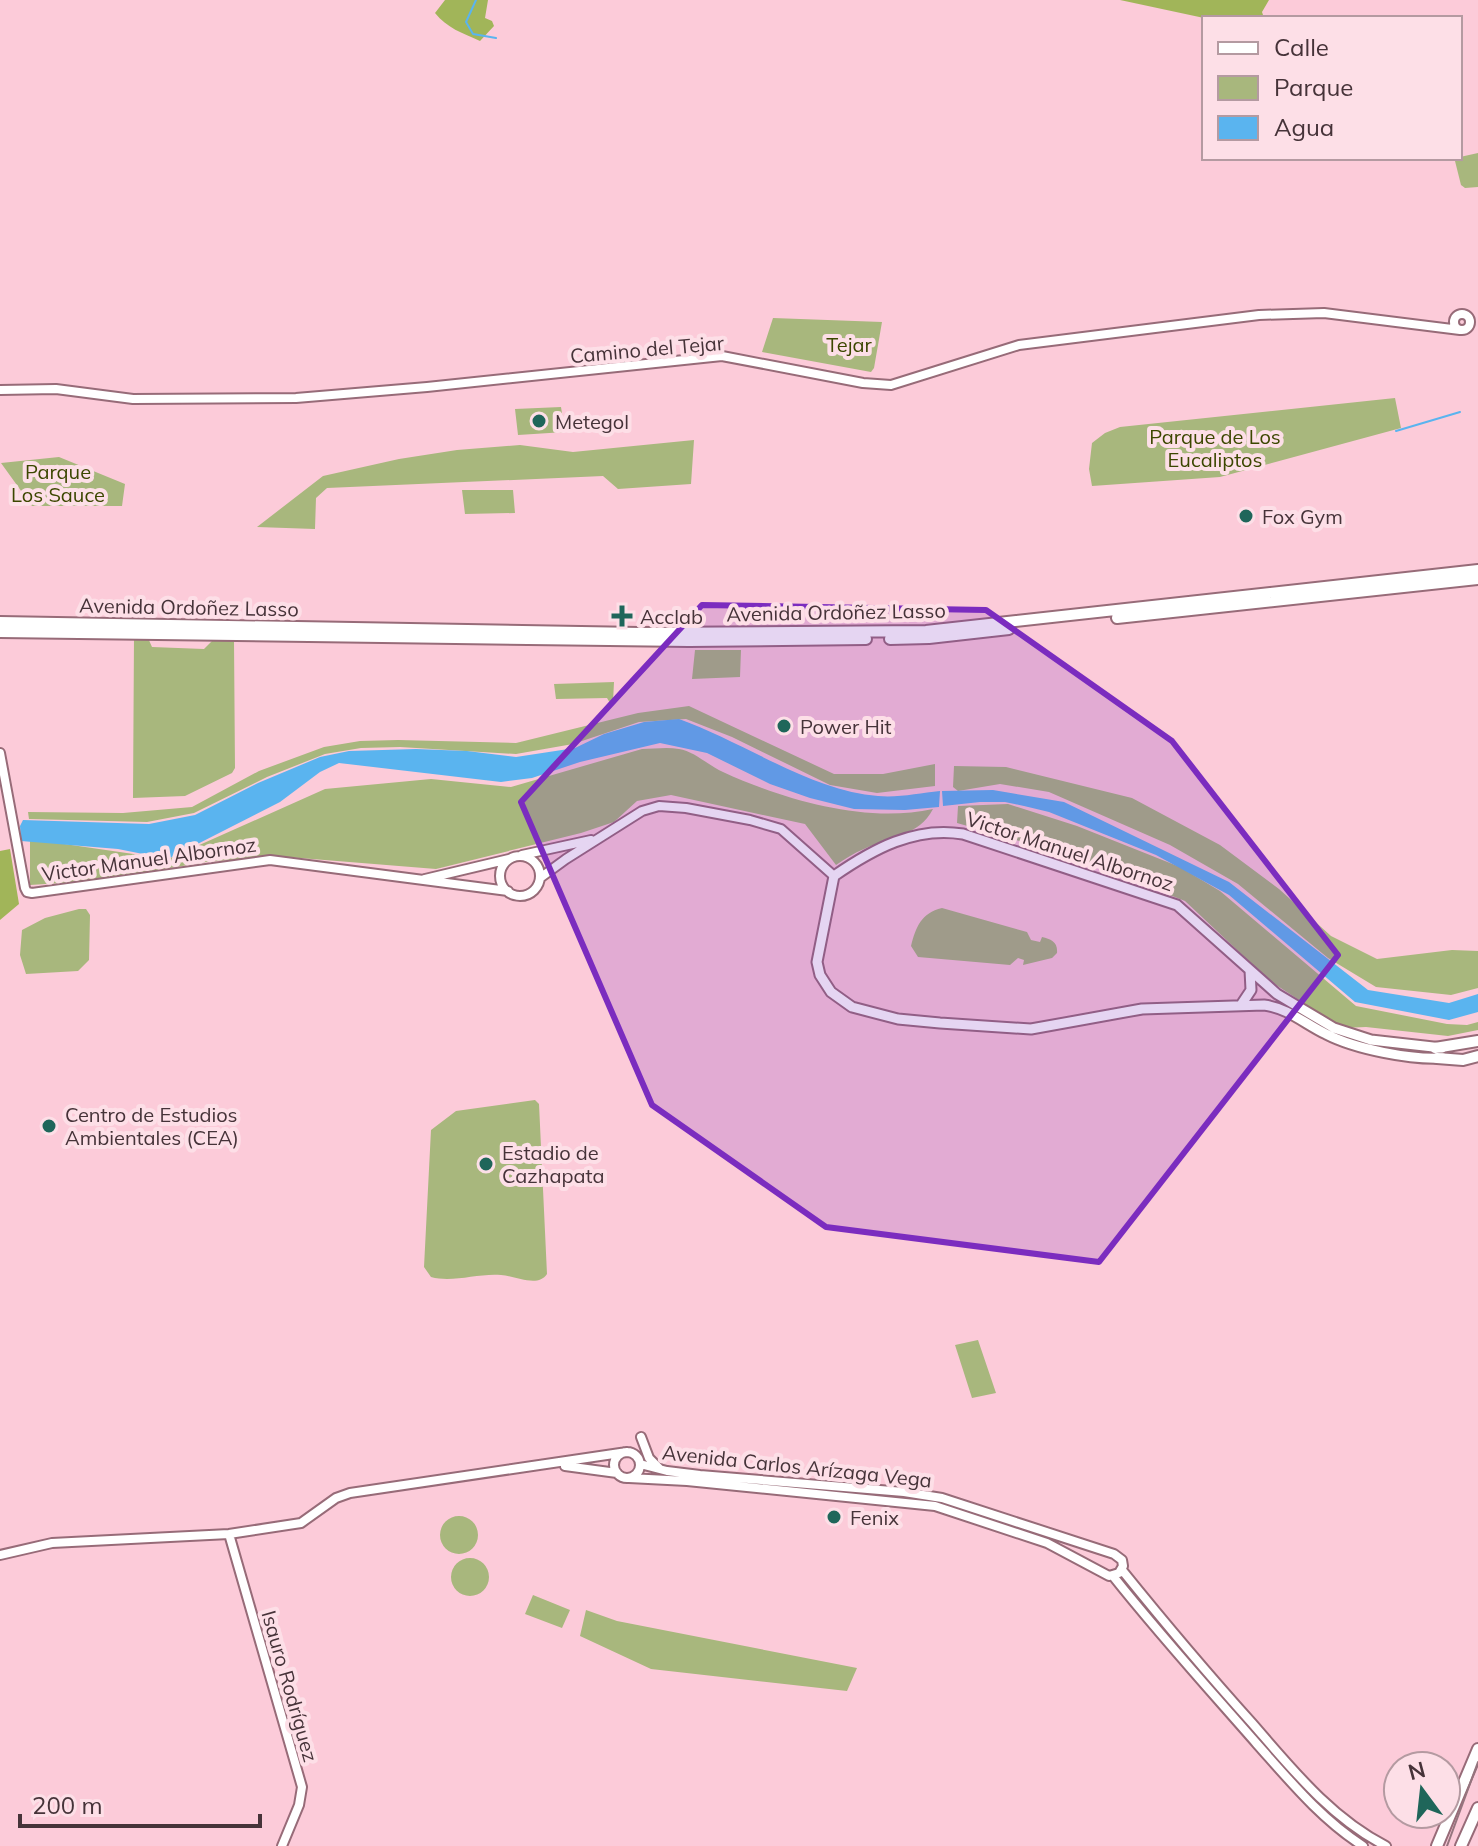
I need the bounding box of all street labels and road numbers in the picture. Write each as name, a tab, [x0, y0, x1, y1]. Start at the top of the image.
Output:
street label: Camino del Tejar	[569, 330, 726, 368]
street label: Avenida Ordoñez Lasso	[79, 593, 299, 621]
street label: Avenida Ordoñez Lasso	[726, 598, 946, 626]
street label: Victor Manuel Albornoz	[963, 806, 1177, 896]
street label: Victor Manuel Albornoz	[40, 832, 258, 886]
street label: Avenida Carlos Arízaga Vega	[661, 1439, 933, 1493]
street label: Isauro Rodríguez	[256, 1607, 324, 1765]

